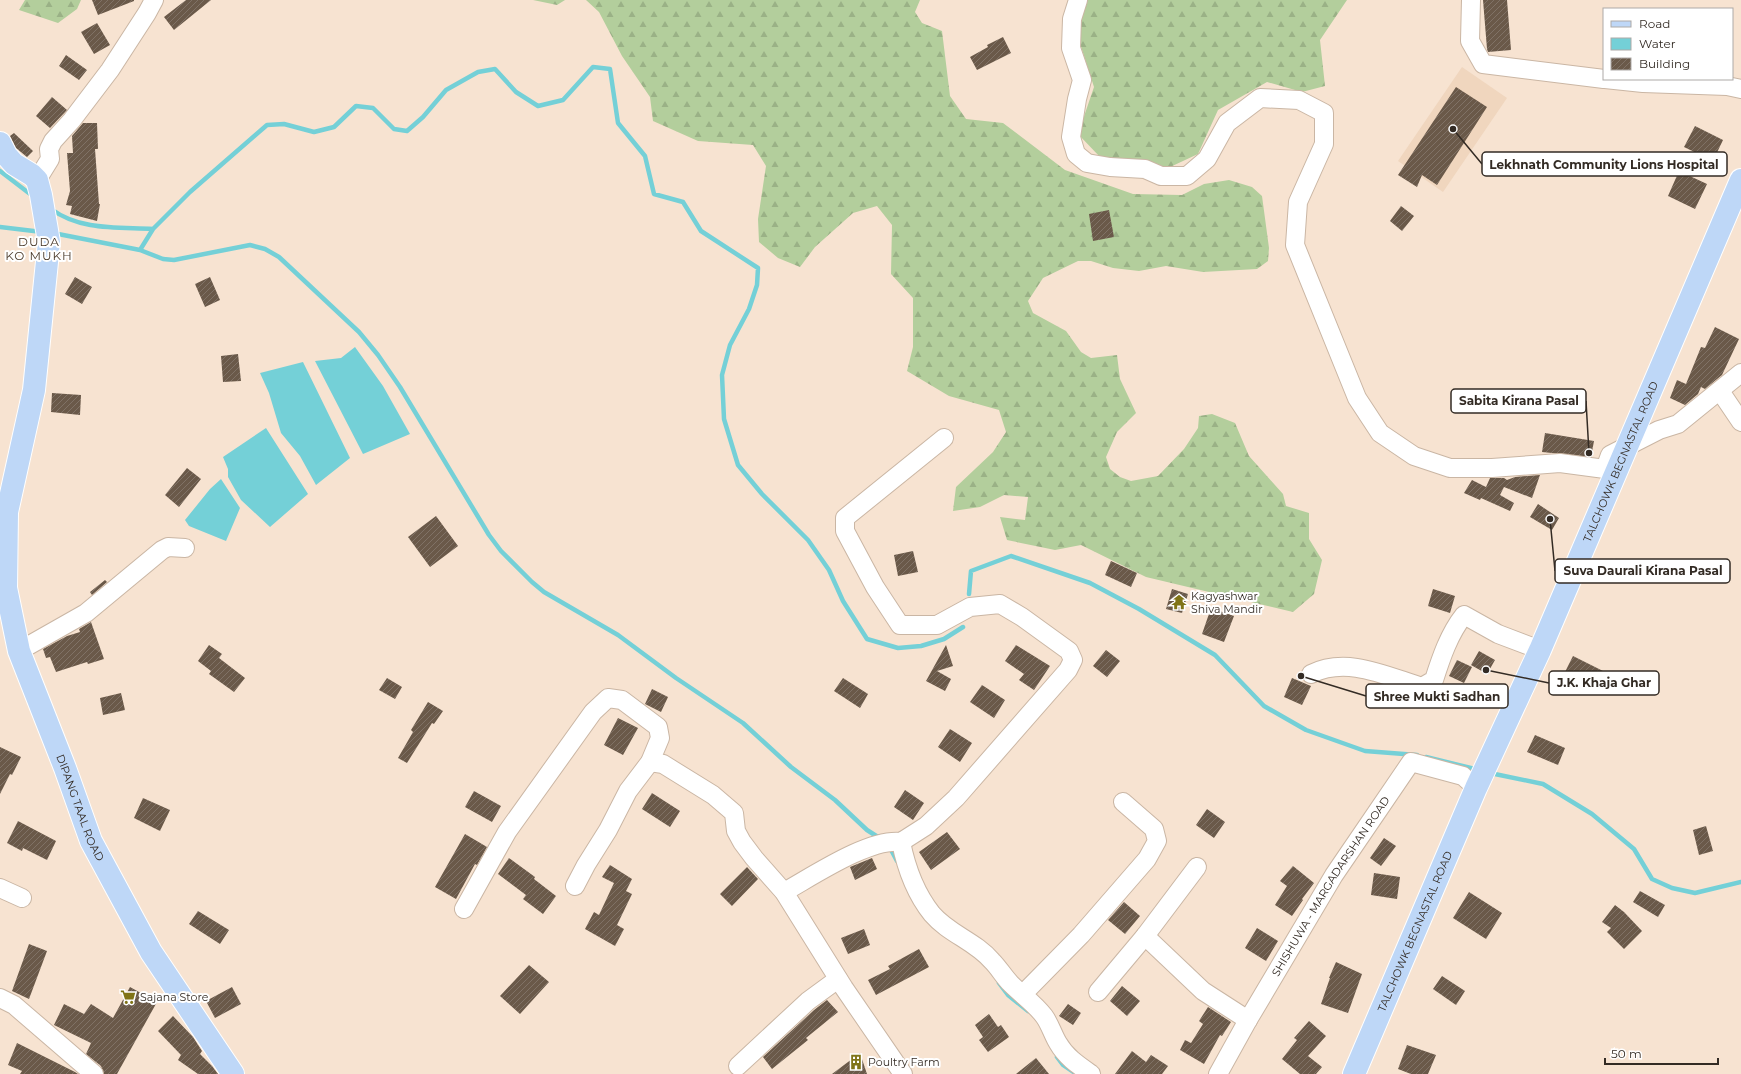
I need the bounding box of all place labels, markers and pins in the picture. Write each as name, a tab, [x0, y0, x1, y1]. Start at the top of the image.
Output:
callout: Lekhnath Community Lions Hospital	[1482, 152, 1727, 176]
callout: Sabita Kirana Pasal	[1451, 389, 1586, 413]
callout: Suva Daurali Kirana Pasal	[1555, 559, 1730, 583]
place label: Kagyashwar Shiva Mandir	[1191, 589, 1263, 616]
temple icon: Kagyashwar Shiva Mandir	[1170, 593, 1188, 611]
callout: J.K. Khaja Ghar	[1549, 671, 1659, 695]
callout: Shree Mukti Sadhan	[1366, 684, 1508, 708]
supermarket icon: Sajana Store	[119, 988, 137, 1006]
place label: Sajana Store	[140, 990, 209, 1004]
building icon: Poultry Farm	[847, 1053, 865, 1071]
place label: Poultry Farm	[868, 1055, 940, 1069]

